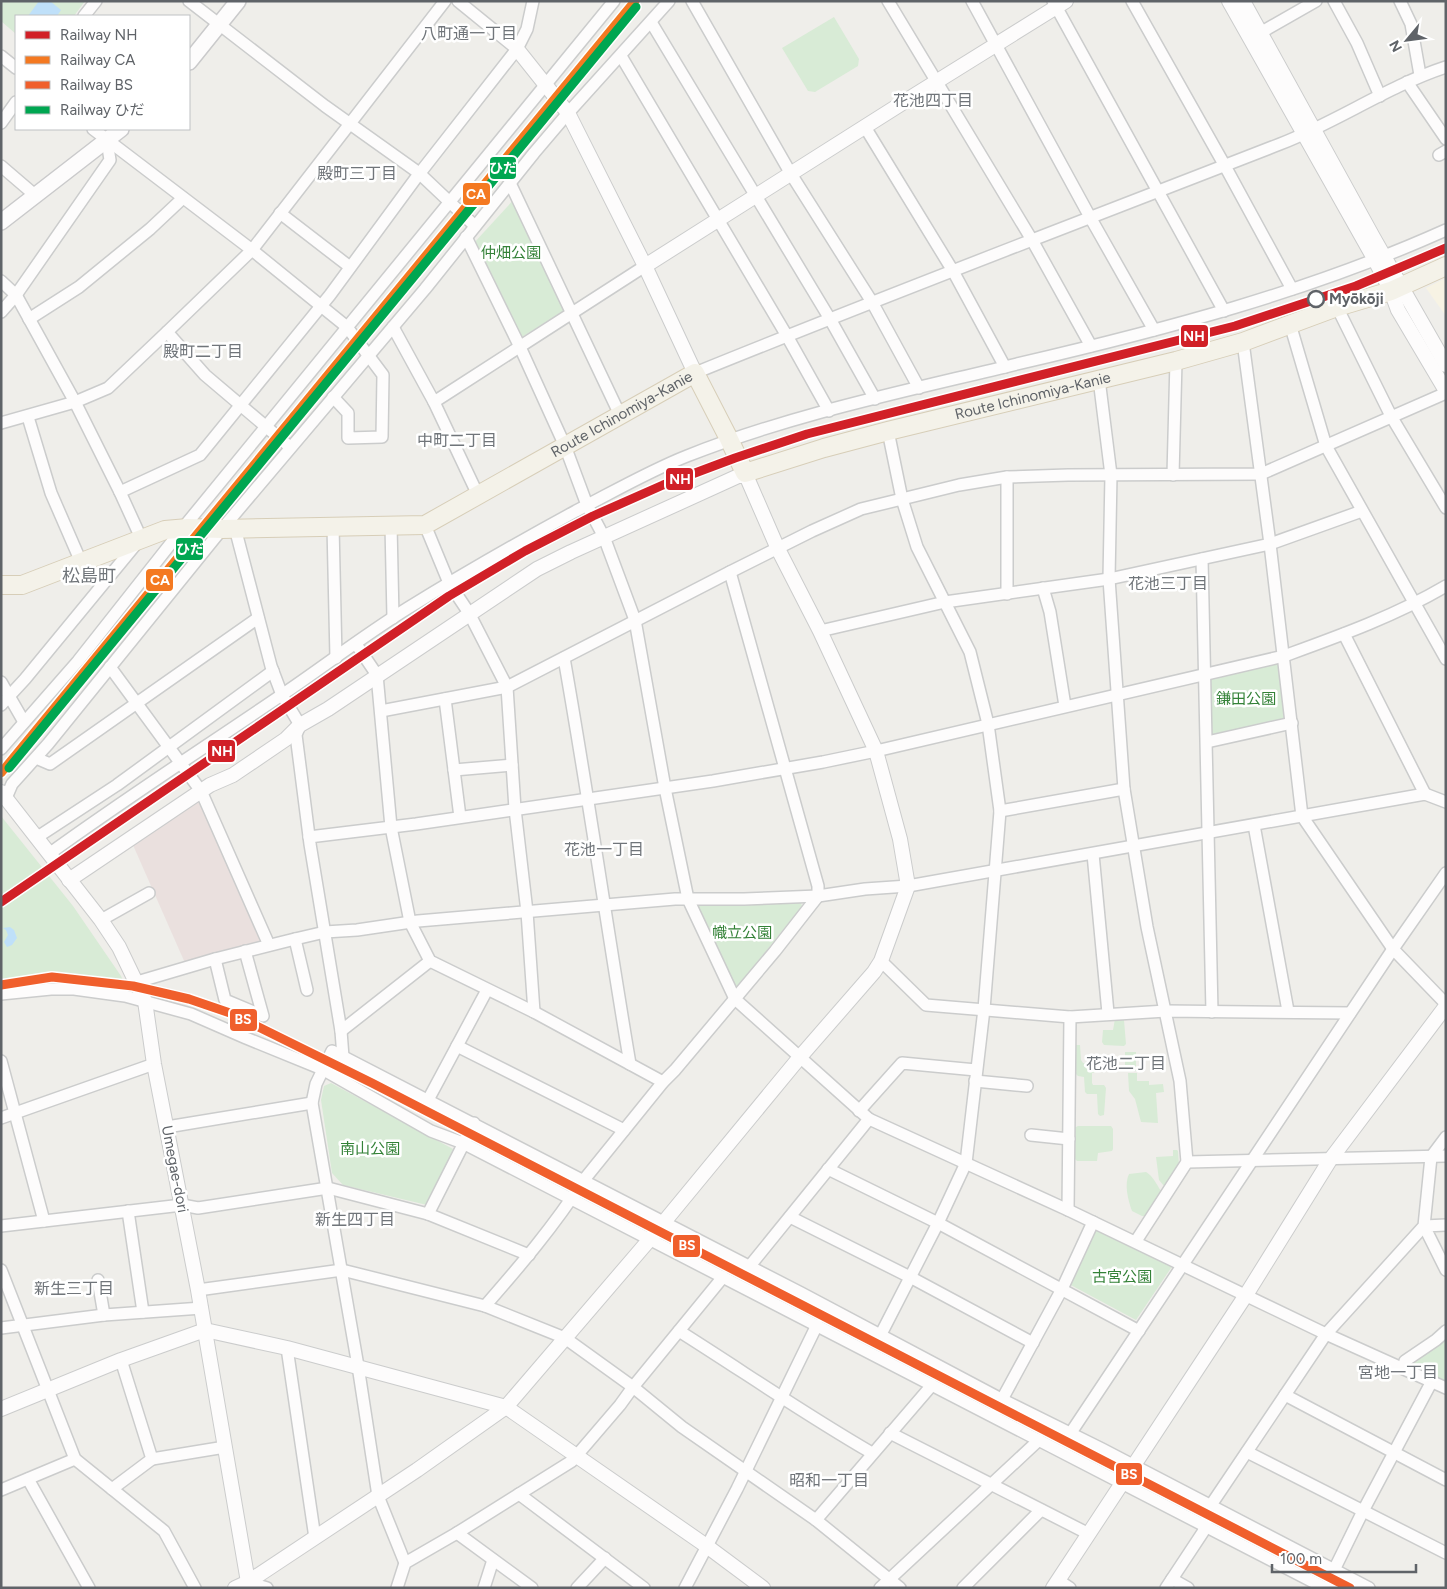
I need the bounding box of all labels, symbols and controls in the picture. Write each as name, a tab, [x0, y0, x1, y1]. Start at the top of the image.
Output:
legend	[15, 15, 190, 130]
north arrow	[1382, 15, 1432, 65]
district label: 八町通一丁目	[421, 24, 517, 43]
text: Railway NH	[60, 26, 137, 44]
text: N	[1386, 37, 1406, 55]
text: Railway CA	[60, 51, 136, 69]
text: Railway BS	[60, 76, 133, 94]
district label: 花池四丁目	[893, 91, 973, 110]
text: Railway ひだ	[60, 101, 145, 119]
line badge: ひだ	[489, 156, 517, 180]
text: ひだ	[489, 160, 517, 177]
district label: 殿町三丁目	[317, 164, 397, 183]
line badge: CA	[462, 182, 491, 206]
text: CA	[466, 186, 486, 203]
park label: 仲畑公園	[481, 244, 541, 262]
marker: Myōkōji	[1307, 290, 1325, 308]
place label: Myōkōji	[1329, 290, 1384, 308]
line badge: NH	[1180, 324, 1209, 348]
text: NH	[1183, 328, 1205, 345]
district label: 殿町二丁目	[163, 342, 243, 361]
street label: Route Ichinomiya-Kanie	[548, 367, 696, 461]
street label: Route Ichinomiya-Kanie	[953, 368, 1112, 423]
district label: 中町二丁目	[417, 431, 497, 450]
line badge: NH	[665, 467, 694, 491]
text: NH	[669, 471, 691, 488]
line badge: ひだ	[175, 537, 204, 561]
text: ひだ	[176, 541, 204, 558]
district label: 松島町	[62, 565, 116, 587]
line badge: CA	[145, 568, 174, 592]
text: CA	[150, 572, 170, 589]
district label: 花池三丁目	[1128, 574, 1208, 593]
park label: 鎌田公園	[1216, 690, 1276, 708]
line badge: NH	[207, 739, 236, 763]
text: NH	[211, 743, 233, 760]
district label: 花池一丁目	[564, 840, 644, 859]
park label: 幟立公園	[712, 924, 772, 942]
line badge: BS	[229, 1008, 258, 1032]
text: BS	[234, 1011, 252, 1028]
district label: 花池二丁目	[1086, 1054, 1166, 1073]
street label: Umegae-dori	[158, 1124, 192, 1214]
park label: 南山公園	[340, 1140, 400, 1158]
district label: 新生四丁目	[315, 1210, 395, 1229]
line badge: BS	[672, 1234, 701, 1258]
text: BS	[678, 1237, 696, 1254]
park label: 古宮公園	[1092, 1268, 1152, 1286]
district label: 新生三丁目	[34, 1279, 114, 1298]
district label: 宮地一丁目	[1358, 1363, 1438, 1382]
line badge: BS	[1115, 1462, 1143, 1486]
text: BS	[1120, 1466, 1138, 1483]
district label: 昭和一丁目	[789, 1471, 869, 1490]
scale bar	[1272, 1542, 1416, 1574]
text: 100 m	[1280, 1550, 1322, 1568]

